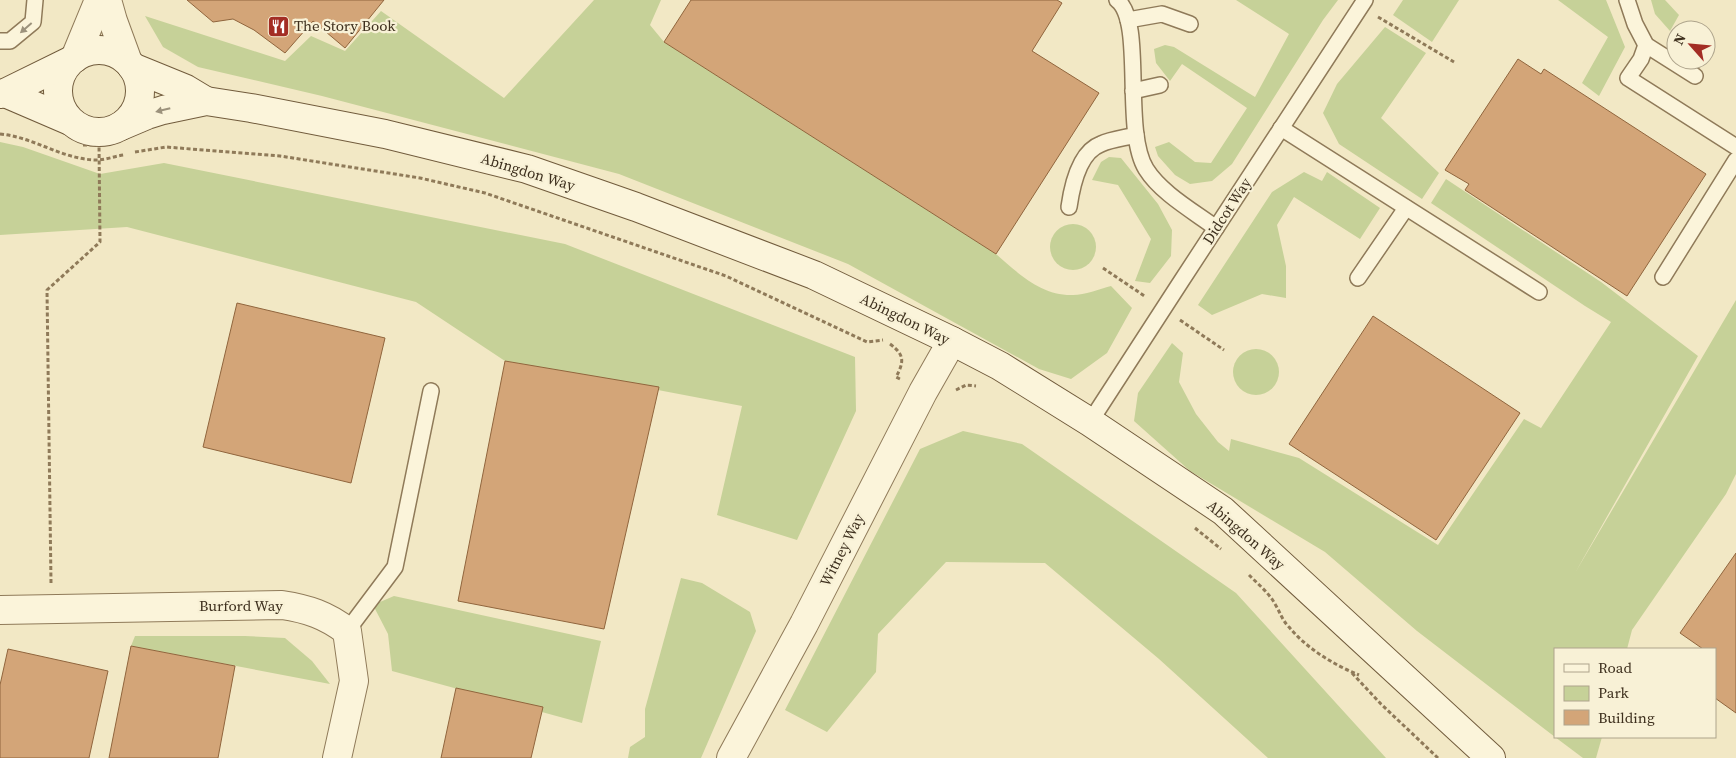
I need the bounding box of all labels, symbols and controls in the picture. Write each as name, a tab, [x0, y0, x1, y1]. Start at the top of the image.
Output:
restaurant icon: The Story Book	[266, 14, 290, 38]
place label: The Story Book	[294, 15, 396, 36]
north arrow	[1666, 20, 1716, 70]
one-way arrow	[20, 22, 33, 33]
text: N	[1668, 30, 1691, 48]
one-way arrow	[155, 107, 170, 115]
street label: Abingdon Way	[479, 147, 578, 196]
street label: Didcot Way	[1197, 173, 1256, 248]
street label: Abingdon Way	[857, 288, 954, 349]
street label: Abingdon Way	[1203, 495, 1290, 575]
street label: Witney Way	[814, 509, 869, 590]
street label: Burford Way	[199, 595, 283, 616]
legend	[1554, 648, 1716, 738]
text: Road	[1598, 657, 1632, 678]
text: Park	[1598, 682, 1630, 703]
text: Building	[1598, 707, 1655, 728]

